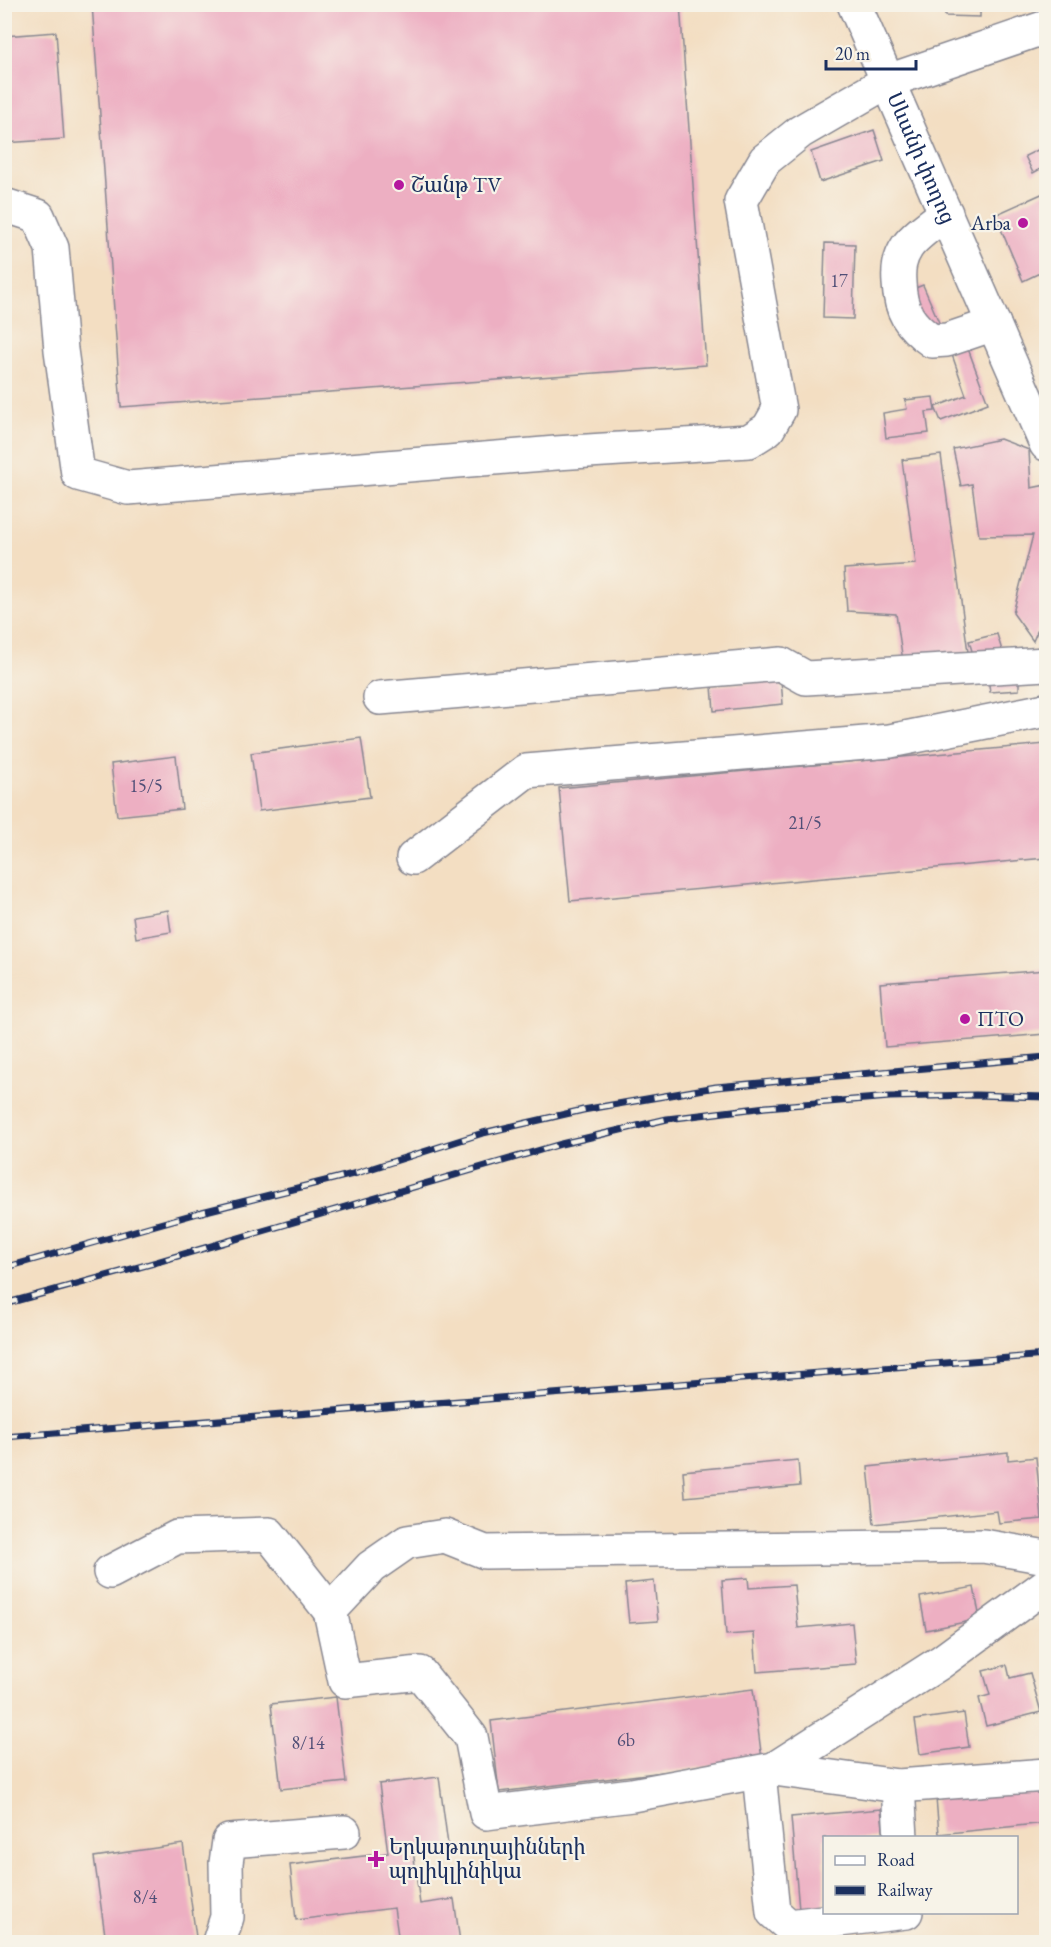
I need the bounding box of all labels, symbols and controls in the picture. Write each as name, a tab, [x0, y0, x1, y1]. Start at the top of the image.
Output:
scale bar	[826, 33, 916, 71]
text: 20 m	[835, 42, 870, 65]
street label: Սևանի փողոց	[881, 88, 962, 228]
place label: Շանթ TV	[411, 171, 503, 198]
marker: Շանթ TV	[392, 178, 406, 192]
place label: Arba	[970, 209, 1012, 236]
marker: Arba	[1016, 216, 1030, 230]
house number: 17	[830, 269, 848, 292]
house number: 15/5	[129, 774, 163, 797]
house number: 21/5	[788, 811, 822, 834]
place label: ПТО	[977, 1005, 1024, 1032]
marker: ПТО	[958, 1012, 972, 1026]
house number: 6b	[617, 1728, 635, 1751]
house number: 8/14	[291, 1731, 325, 1754]
place label: Երկաթուղայինների պոլիկլինիկա	[389, 1833, 585, 1884]
legend	[823, 1836, 1018, 1914]
text: Road	[877, 1848, 916, 1871]
marker: Երկաթուղայինների պոլիկլինիկա	[367, 1850, 385, 1868]
text: Railway	[877, 1878, 933, 1901]
house number: 8/4	[133, 1885, 158, 1908]

